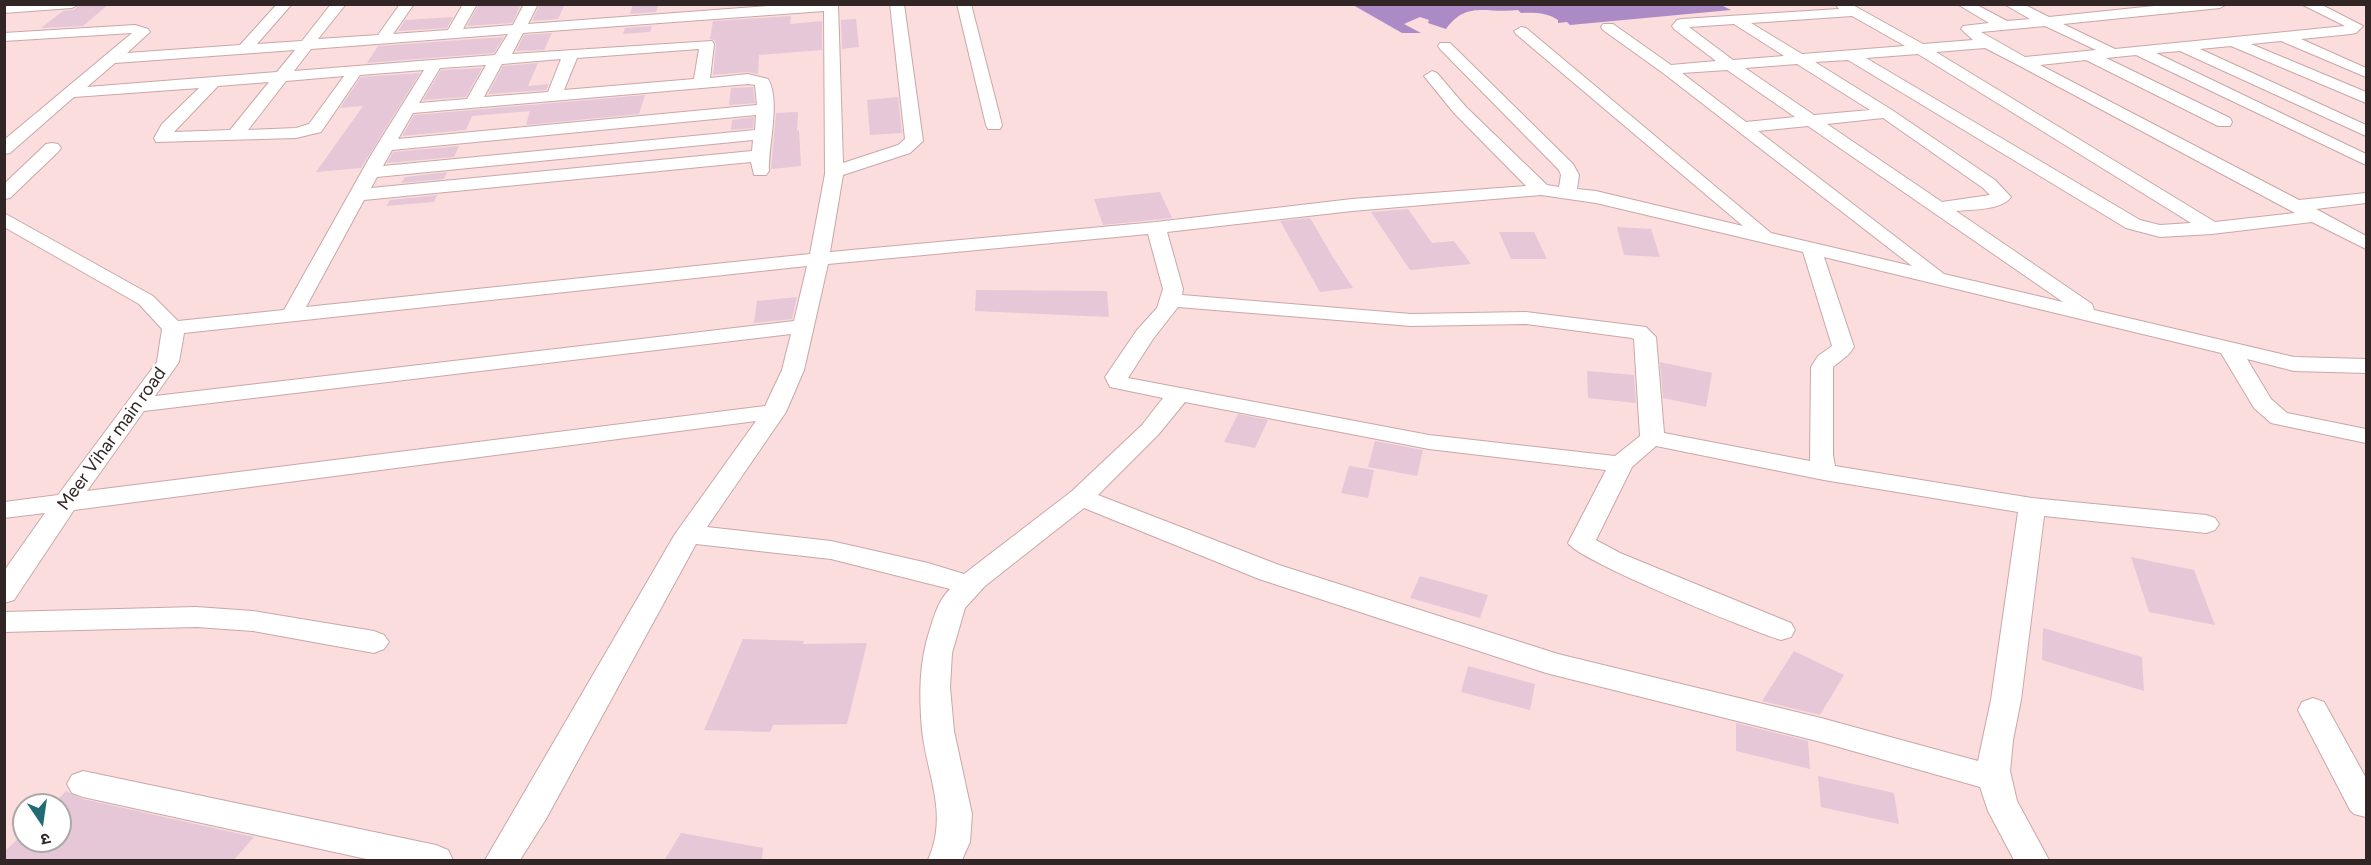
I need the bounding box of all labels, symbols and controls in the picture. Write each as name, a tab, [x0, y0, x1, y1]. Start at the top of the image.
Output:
street label: Meer Vihar main road	[53, 363, 171, 515]
north arrow	[12, 793, 72, 853]
text: उ	[39, 829, 52, 849]

